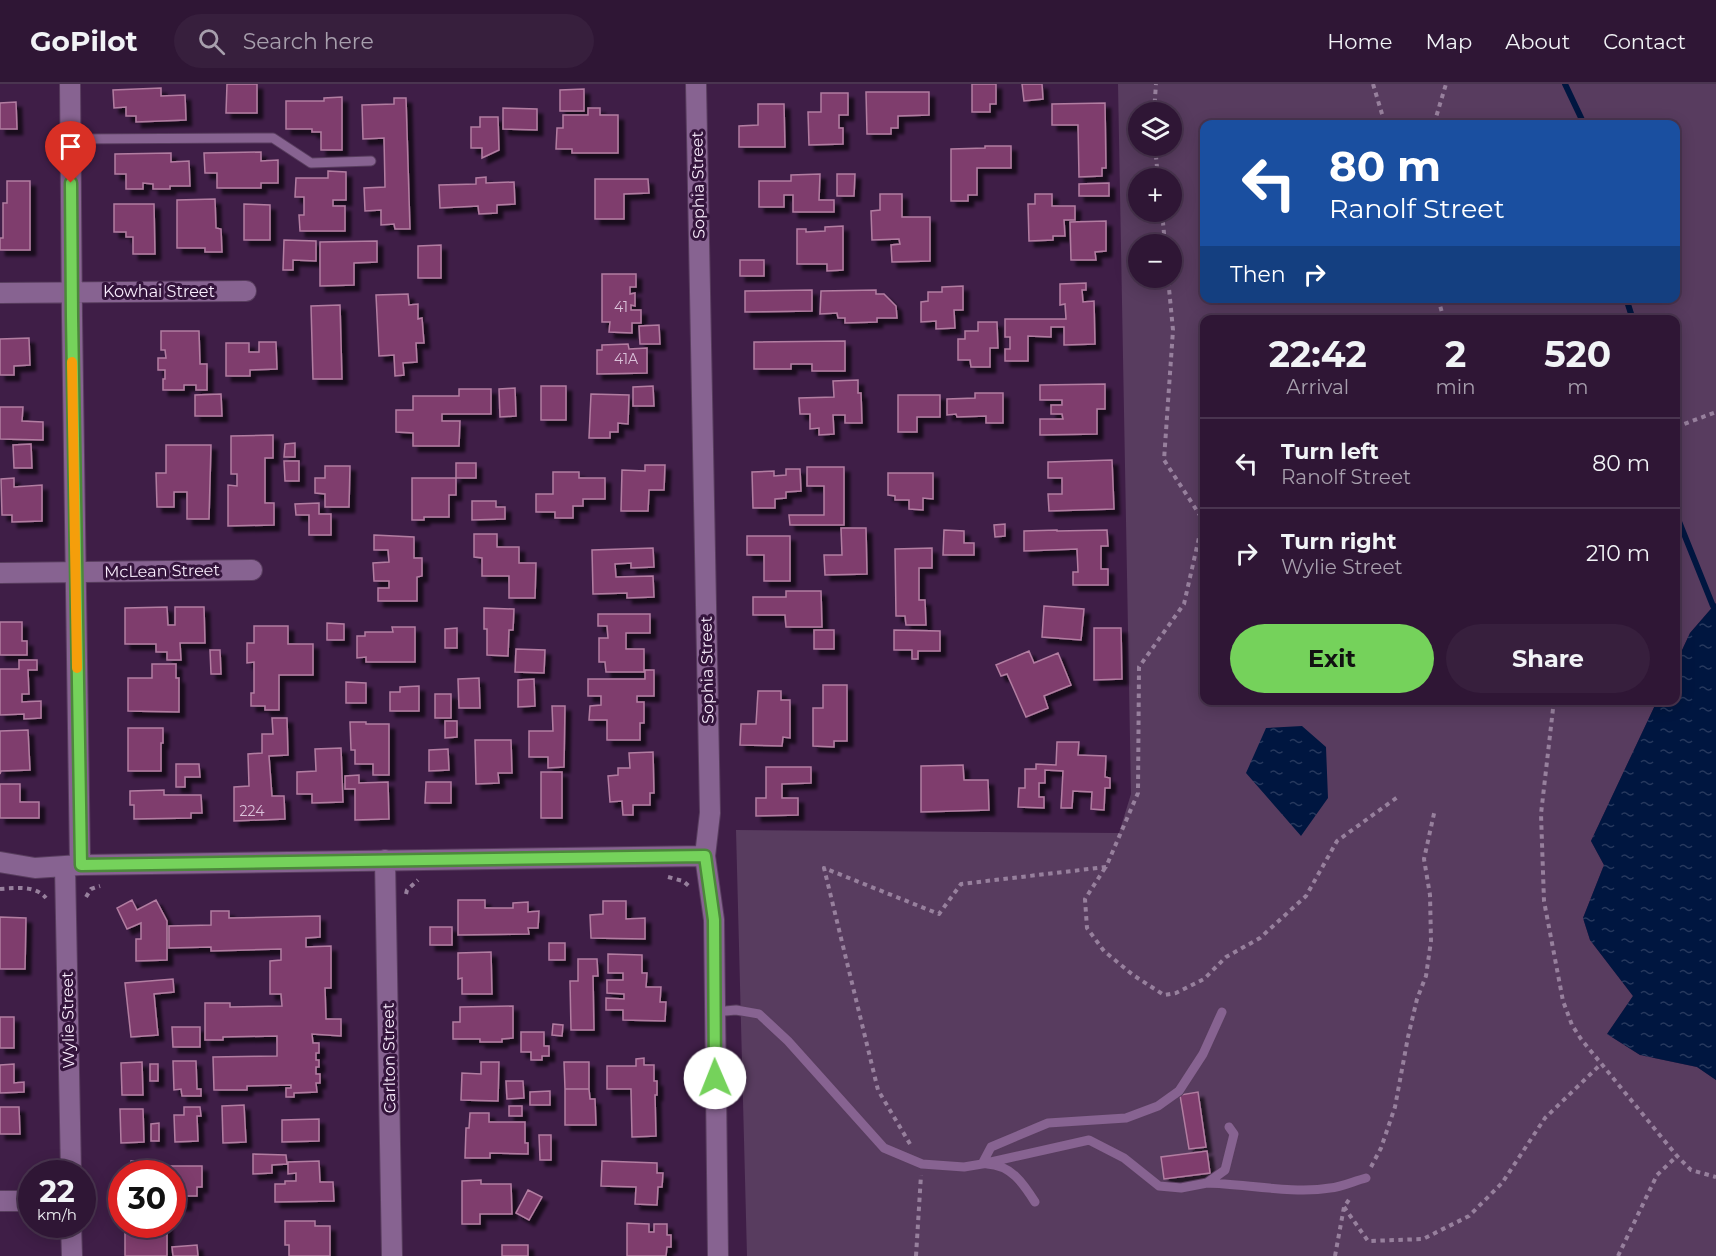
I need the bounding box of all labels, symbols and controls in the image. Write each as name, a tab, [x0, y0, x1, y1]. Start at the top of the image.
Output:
search box	[174, 14, 594, 68]
text: GoPilot	[30, 24, 138, 58]
icon: search	[195, 25, 228, 58]
text: Search here	[243, 28, 374, 55]
text: Home	[1327, 29, 1392, 54]
text: Map	[1425, 29, 1472, 54]
text: About	[1505, 29, 1570, 54]
text: Contact	[1603, 29, 1686, 54]
map controls	[1128, 102, 1182, 288]
button: layers	[1128, 102, 1182, 156]
pin	[45, 121, 96, 183]
icon: arrive	[54, 130, 87, 163]
street label: Sophia Street	[688, 130, 708, 239]
text: 80 m	[1329, 140, 1441, 192]
icon: left	[1230, 144, 1308, 222]
button: +	[1128, 168, 1182, 222]
text: Ranolf Street	[1329, 192, 1505, 225]
button: −	[1128, 234, 1182, 288]
icon: right	[1298, 258, 1331, 291]
text: Then	[1230, 261, 1286, 288]
street label: Kowhai Street	[103, 282, 215, 301]
house number: 41	[614, 298, 628, 316]
text: 22:42	[1269, 332, 1367, 376]
text: 2	[1445, 332, 1466, 376]
text: 520	[1544, 332, 1611, 376]
house number: 41A	[614, 350, 639, 368]
text: Arrival	[1286, 375, 1349, 399]
text: min	[1435, 375, 1476, 399]
text: m	[1567, 375, 1588, 399]
text: Turn left	[1281, 438, 1379, 465]
icon: left	[1230, 447, 1263, 480]
text: 80 m	[1592, 450, 1650, 477]
text: Ranolf Street	[1281, 465, 1411, 489]
text: Turn right	[1281, 528, 1396, 555]
icon: right	[1230, 537, 1263, 570]
text: 210 m	[1586, 540, 1650, 567]
text: Wylie Street	[1281, 555, 1403, 579]
street label: McLean Street	[104, 560, 221, 582]
street label: Sophia Street	[697, 615, 717, 724]
button: Exit	[1230, 624, 1434, 693]
button: Share	[1446, 624, 1650, 693]
house number: 224	[240, 802, 265, 820]
street label: Wylie Street	[58, 971, 78, 1069]
street label: Carlton Street	[379, 1002, 399, 1114]
position arrow	[683, 1046, 747, 1110]
speed limit sign: 30	[108, 1160, 186, 1238]
text: 22	[39, 1173, 75, 1210]
text: km/h	[37, 1205, 77, 1224]

